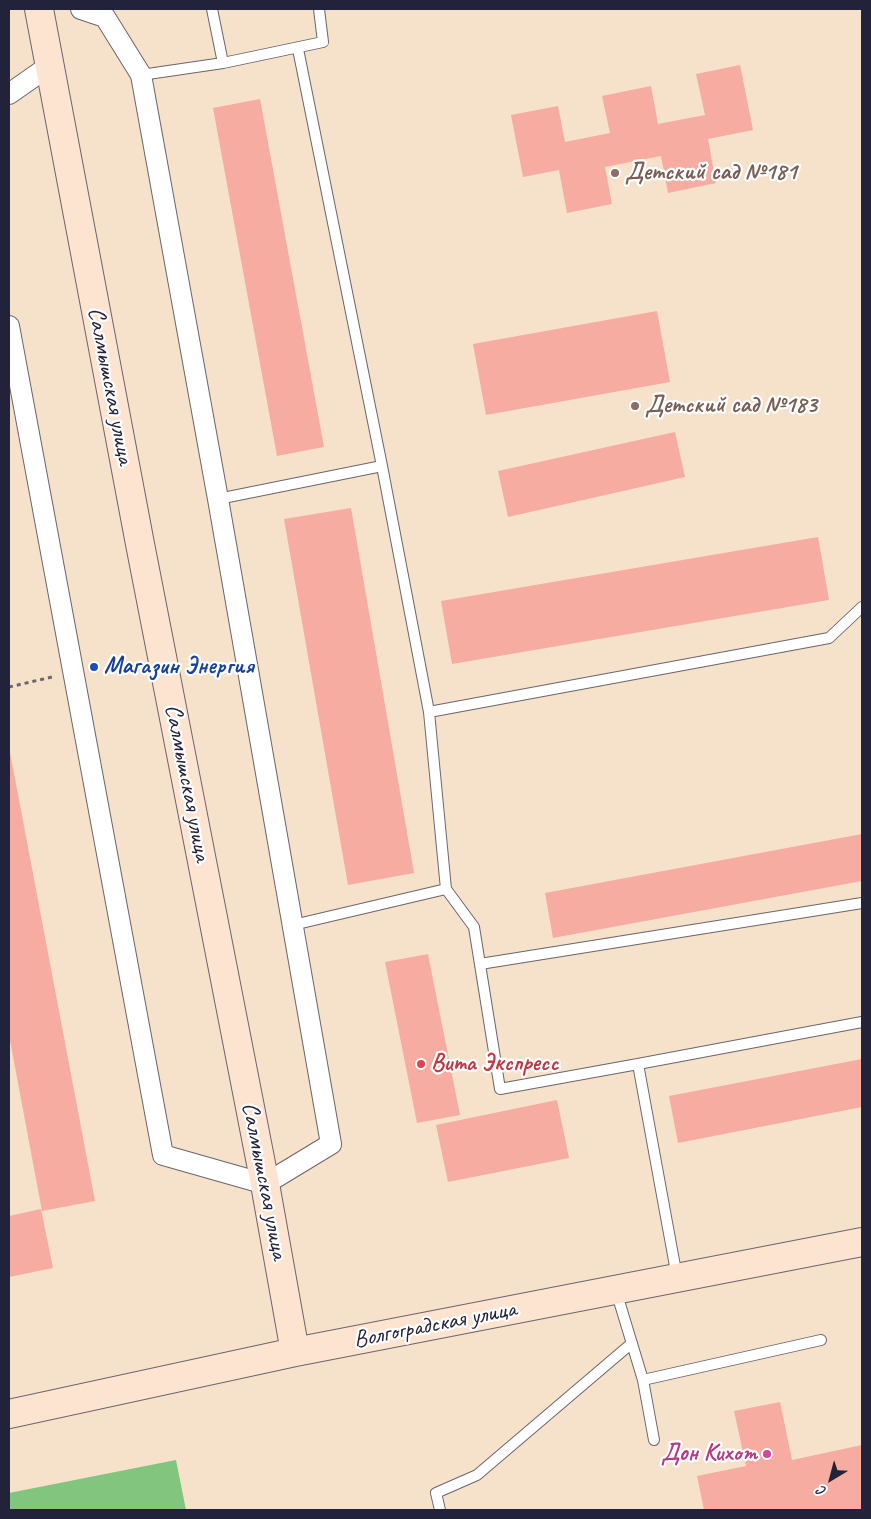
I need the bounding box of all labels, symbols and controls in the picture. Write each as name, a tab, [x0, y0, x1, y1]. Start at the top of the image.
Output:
place label: Детский сад №181	[625, 159, 797, 187]
marker: Детский сад №181	[609, 167, 621, 179]
street label: Салмышская улица	[81, 305, 139, 467]
place label: Детский сад №183	[645, 392, 817, 420]
marker: Детский сад №183	[629, 400, 641, 412]
place label: Магазин Энергия	[104, 653, 254, 681]
marker: Магазин Энергия	[88, 661, 100, 673]
street label: Салмышская улица	[158, 702, 216, 864]
place label: Вита Экспресс	[431, 1050, 559, 1078]
marker: Вита Экспресс	[415, 1058, 427, 1070]
street label: Салмышская улица	[235, 1100, 293, 1262]
street label: Волгоградская улица	[351, 1295, 519, 1355]
place label: Дон Кихот	[661, 1440, 757, 1468]
marker: Дон Кихот	[761, 1448, 773, 1460]
north arrow	[806, 1454, 856, 1504]
text: С	[814, 1483, 830, 1500]

